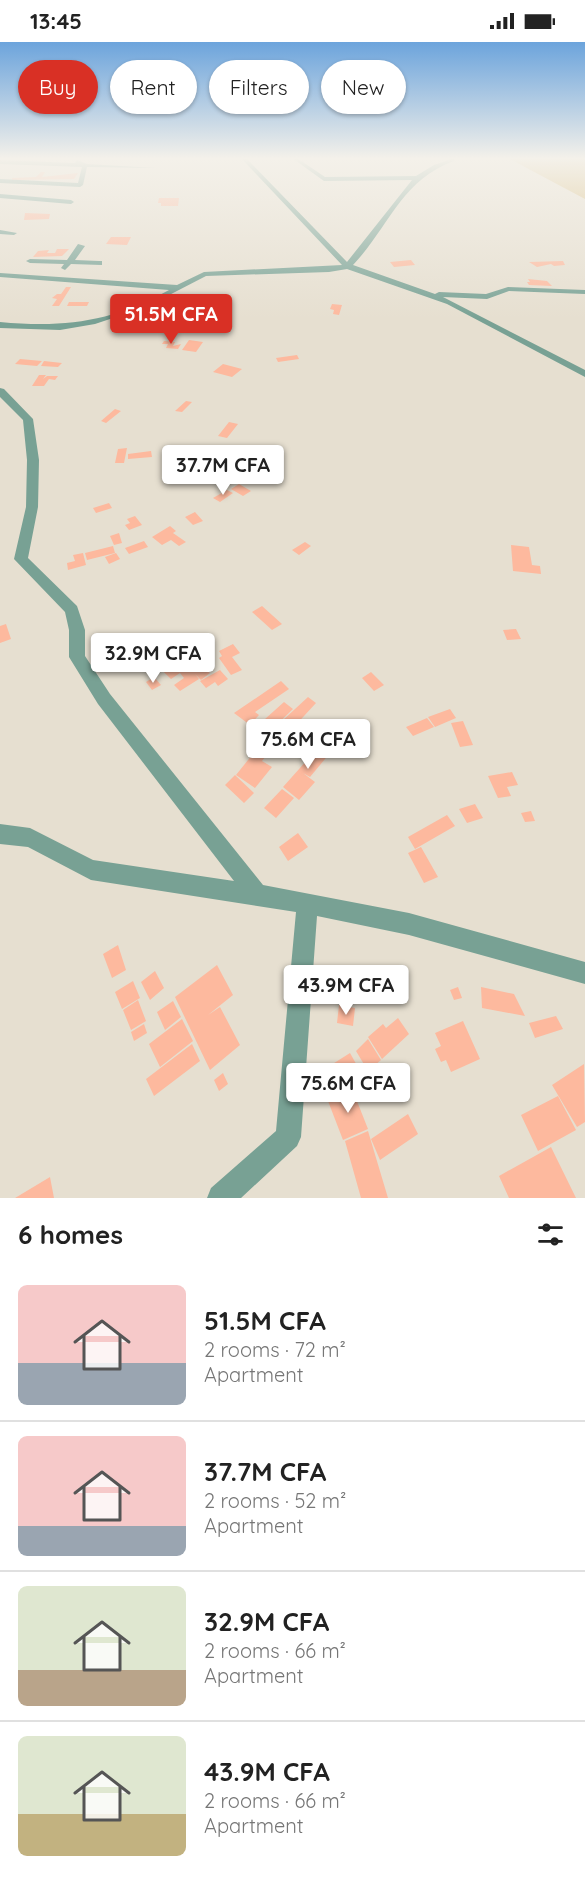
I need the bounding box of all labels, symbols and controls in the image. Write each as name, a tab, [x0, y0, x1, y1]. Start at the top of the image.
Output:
text: 13:45	[30, 7, 82, 35]
chip: Buy	[18, 60, 98, 114]
chip: Rent	[110, 60, 197, 114]
chip: Filters	[209, 60, 309, 114]
chip: New	[321, 60, 406, 114]
pin: 51.5M CFA	[102, 294, 240, 345]
text: 51.5M CFA	[124, 301, 218, 326]
pin: 37.7M CFA	[154, 445, 292, 496]
text: 37.7M CFA	[176, 452, 270, 477]
pin: 32.9M CFA	[84, 633, 222, 684]
text: 32.9M CFA	[105, 640, 201, 665]
pin: 75.6M CFA	[239, 719, 377, 770]
text: 75.6M CFA	[260, 726, 356, 751]
pin: 43.9M CFA	[277, 965, 415, 1016]
text: 43.9M CFA	[298, 972, 394, 997]
pin: 75.6M CFA	[279, 1063, 417, 1114]
text: 75.6M CFA	[300, 1070, 396, 1095]
text: 6 homes	[18, 1218, 123, 1251]
icon: filters	[534, 1218, 567, 1251]
text: 51.5M CFA	[204, 1304, 326, 1337]
icon: home	[66, 1309, 138, 1381]
text: 2 rooms · 72 m²	[204, 1337, 346, 1362]
text: Apartment	[204, 1362, 304, 1387]
text: 37.7M CFA	[204, 1455, 326, 1488]
icon: home	[66, 1460, 138, 1532]
text: 2 rooms · 52 m²	[204, 1488, 346, 1513]
text: Apartment	[204, 1513, 304, 1538]
text: 32.9M CFA	[204, 1605, 329, 1638]
icon: home	[66, 1610, 138, 1682]
text: 2 rooms · 66 m²	[204, 1638, 346, 1663]
text: Apartment	[204, 1663, 304, 1688]
text: 43.9M CFA	[204, 1755, 330, 1788]
icon: home	[66, 1760, 138, 1832]
text: 2 rooms · 66 m²	[204, 1788, 346, 1813]
text: Apartment	[204, 1813, 304, 1838]

